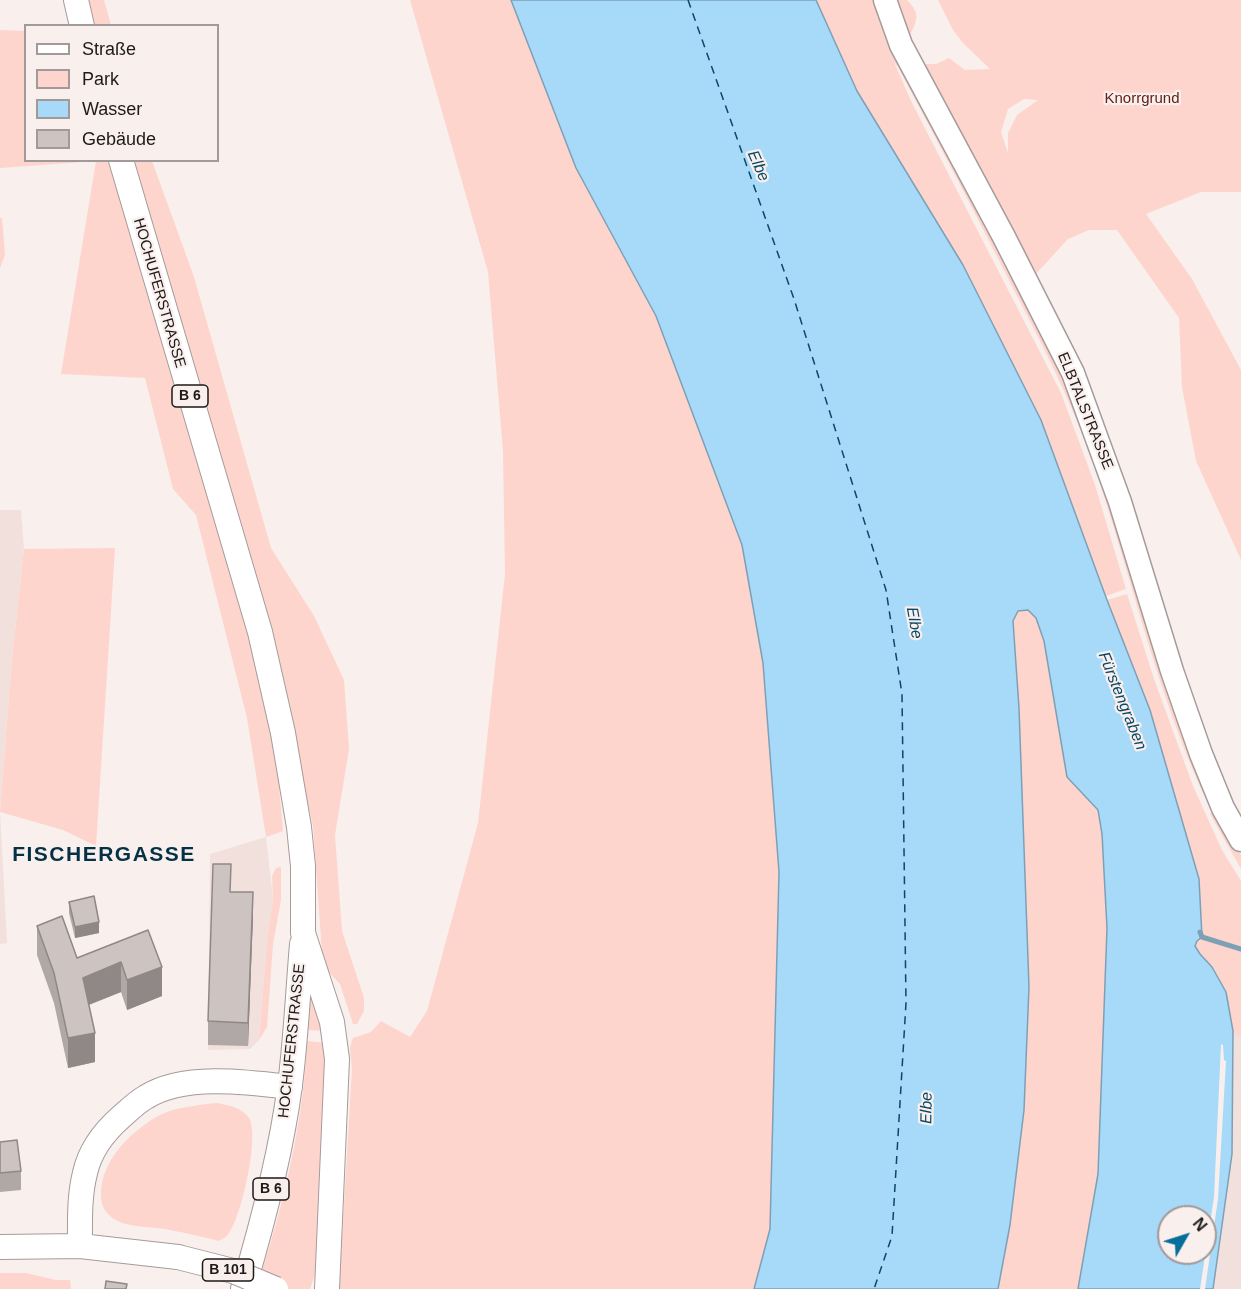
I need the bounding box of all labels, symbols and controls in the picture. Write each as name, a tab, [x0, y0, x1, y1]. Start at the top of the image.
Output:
legend	[24, 24, 219, 162]
text: Straße	[82, 39, 136, 59]
text: Park	[82, 69, 119, 89]
park label: Knorrgrund	[1104, 90, 1180, 108]
text: Wasser	[82, 99, 142, 119]
text: Gebäude	[82, 129, 156, 149]
water label: Elbe	[743, 147, 773, 185]
street label: HOCHUFERSTRASSE	[129, 216, 189, 370]
street label: ELBTALSTRASSE	[1053, 350, 1117, 472]
road number: B 6	[172, 385, 208, 407]
water label: Elbe	[902, 606, 926, 640]
water label: Fürstengraben	[1094, 649, 1150, 753]
district label: FISCHERGASSE	[12, 842, 196, 868]
street label: HOCHUFERSTRASSE	[275, 963, 309, 1119]
water label: Elbe	[917, 1092, 937, 1124]
road number: B 6	[253, 1178, 289, 1200]
north arrow	[1157, 1205, 1217, 1265]
text: N	[1190, 1215, 1210, 1234]
road number: B 101	[202, 1259, 254, 1281]

